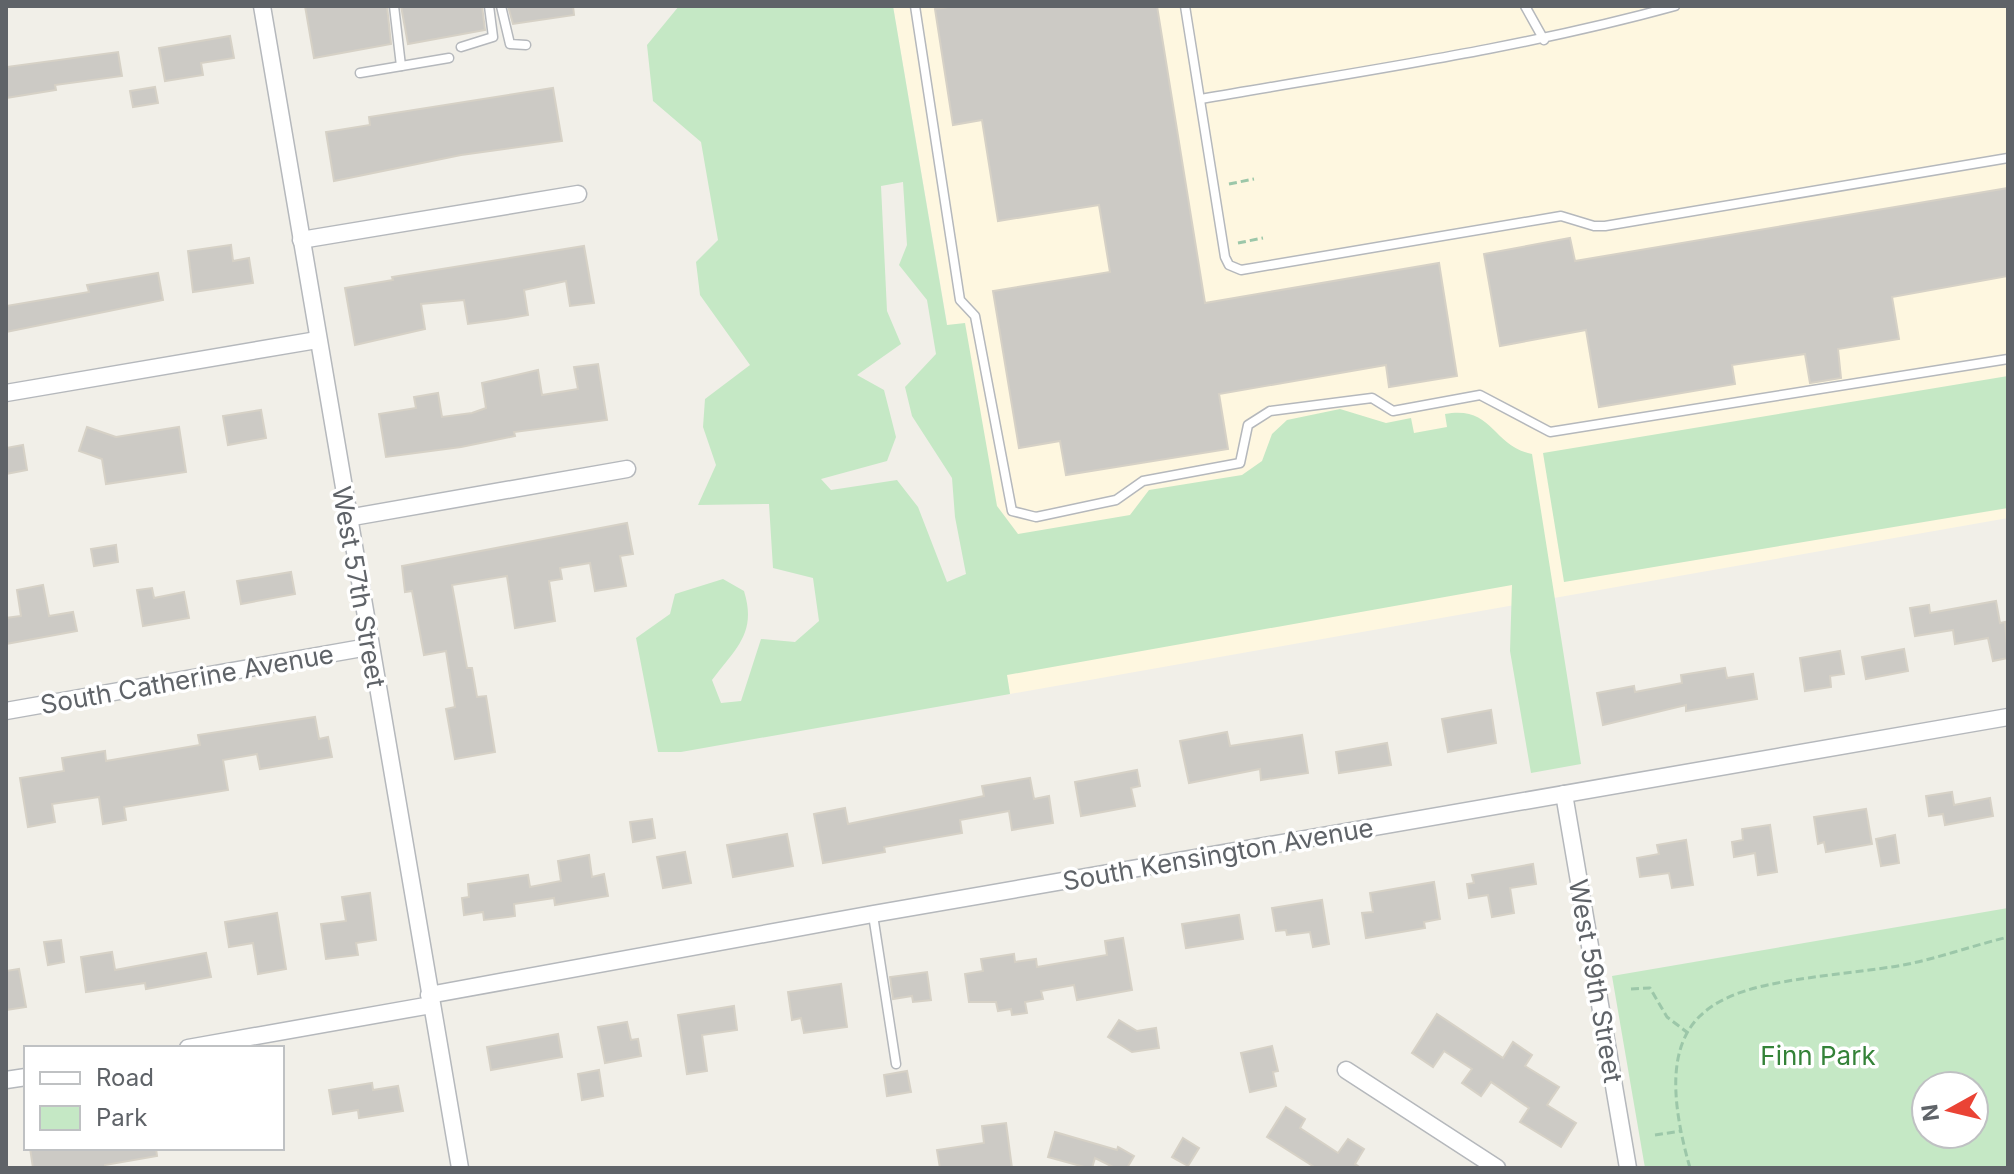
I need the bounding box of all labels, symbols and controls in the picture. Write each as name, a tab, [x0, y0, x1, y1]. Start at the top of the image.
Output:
street label: West 57th Street	[326, 484, 392, 690]
street label: South Catherine Avenue	[38, 638, 336, 720]
street label: South Kensington Avenue	[1060, 811, 1376, 897]
street label: West 59th Street	[1563, 877, 1629, 1085]
park label: Finn Park	[1760, 1040, 1876, 1071]
legend	[24, 1046, 284, 1150]
text: Road	[96, 1063, 154, 1092]
north arrow	[1910, 1070, 1990, 1150]
text: Park	[96, 1103, 147, 1132]
text: N	[1916, 1103, 1944, 1123]

